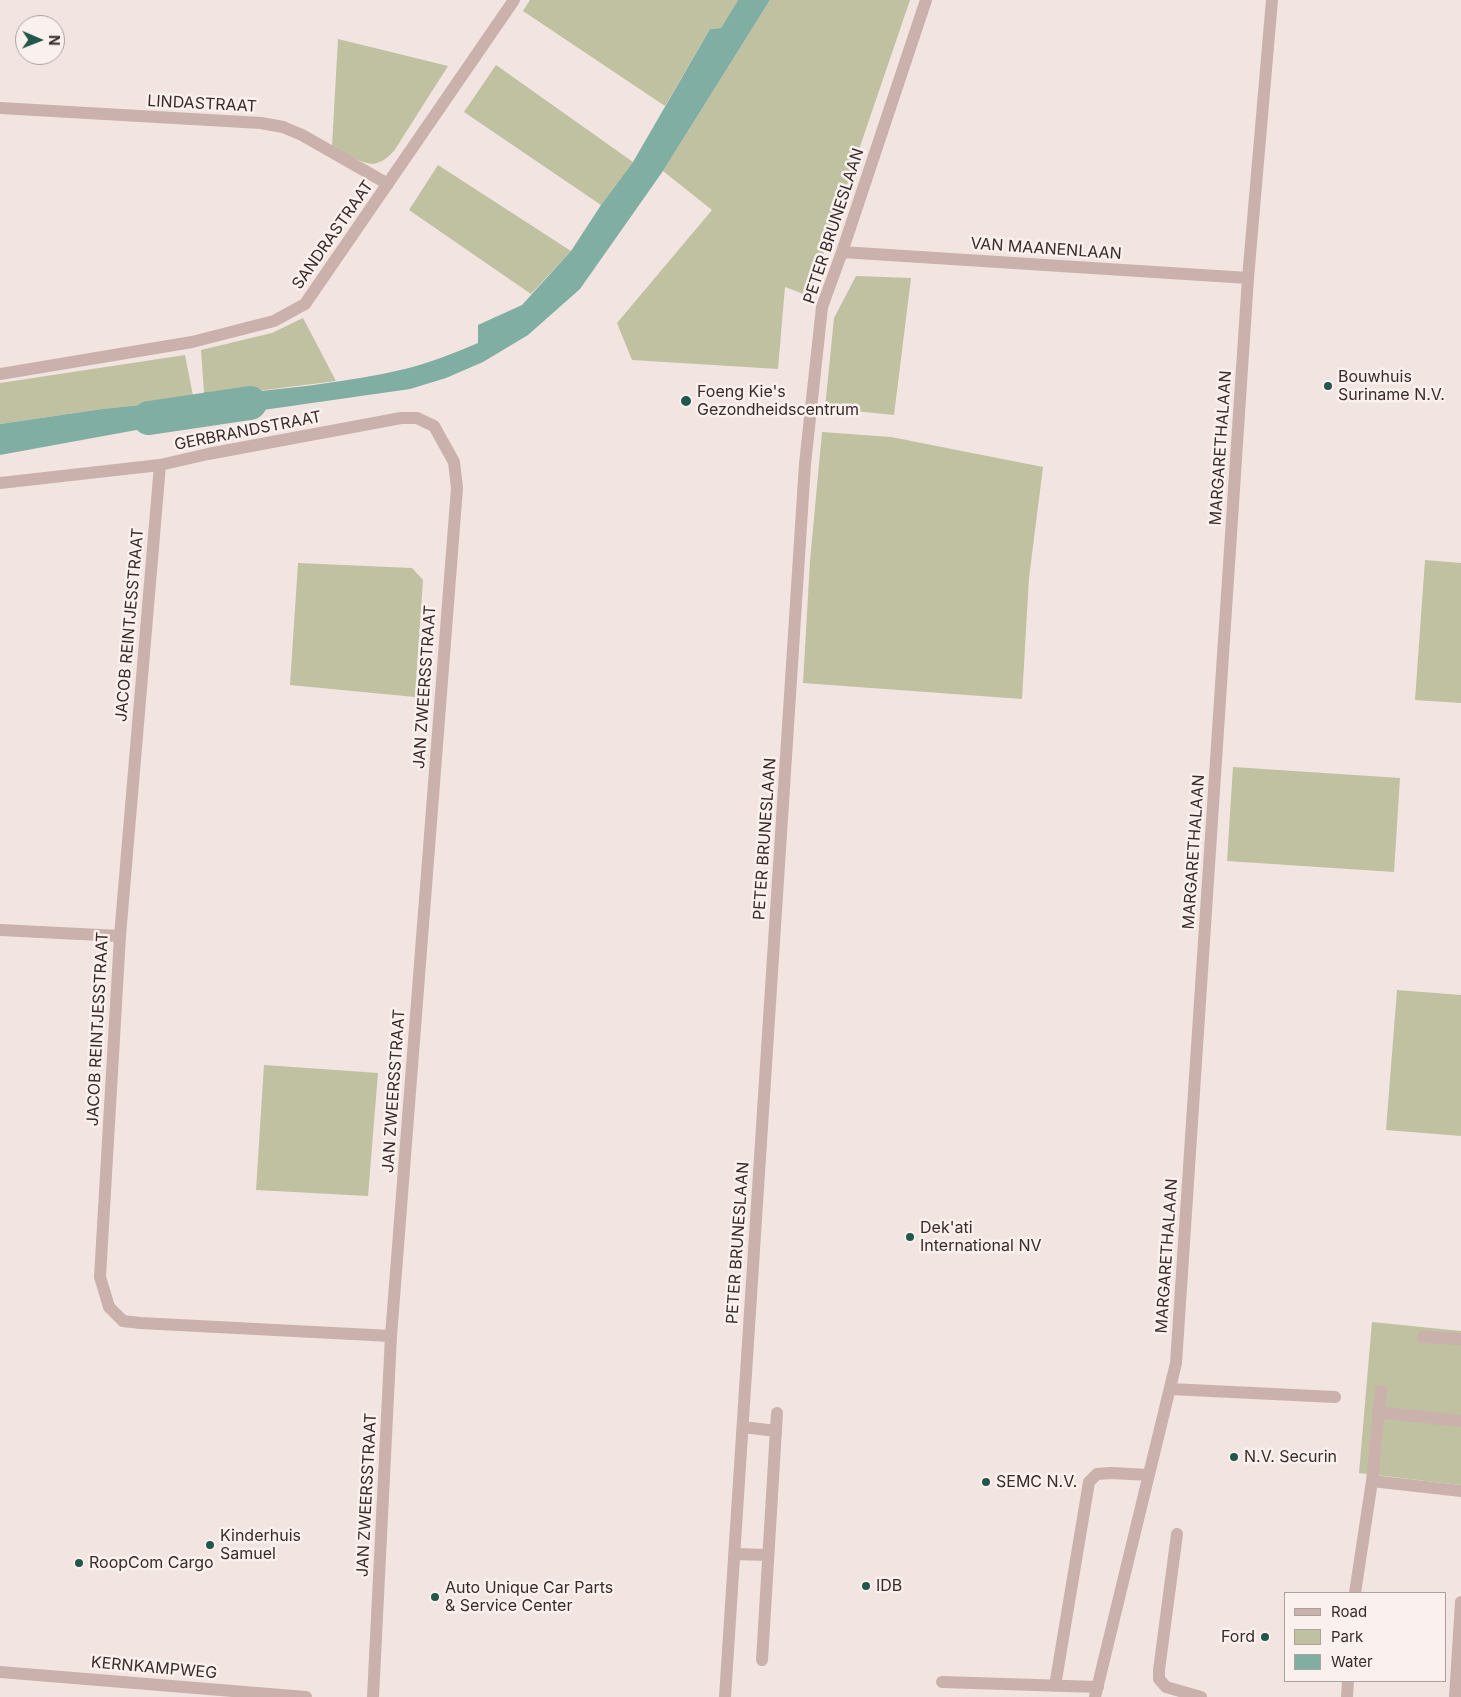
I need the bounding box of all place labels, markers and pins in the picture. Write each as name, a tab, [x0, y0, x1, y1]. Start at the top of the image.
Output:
place label: Bouwhuis Suriname N.V.	[1338, 367, 1445, 405]
marker: Bouwhuis Suriname N.V.	[1322, 380, 1334, 392]
place label: Foeng Kie's Gezondheidscentrum	[697, 382, 859, 420]
marker: Foeng Kie's Gezondheidscentrum	[679, 394, 693, 408]
place label: Dek'ati International NV	[920, 1218, 1041, 1256]
marker: Dek'ati International NV	[904, 1231, 916, 1243]
place label: N.V. Securin	[1244, 1447, 1337, 1467]
marker: N.V. Securin	[1228, 1451, 1240, 1463]
place label: SEMC N.V.	[996, 1472, 1077, 1492]
marker: SEMC N.V.	[980, 1476, 992, 1488]
place label: Kinderhuis Samuel	[220, 1526, 301, 1564]
marker: Kinderhuis Samuel	[204, 1539, 216, 1551]
place label: RoopCom Cargo	[89, 1553, 214, 1573]
marker: RoopCom Cargo	[73, 1557, 85, 1569]
place label: IDB	[876, 1576, 902, 1596]
place label: Auto Unique Car Parts & Service Center	[445, 1578, 613, 1616]
marker: IDB	[860, 1580, 872, 1592]
marker: Auto Unique Car Parts & Service Center	[429, 1591, 441, 1603]
place label: Ford	[1221, 1627, 1255, 1647]
marker: Ford	[1259, 1631, 1271, 1643]

